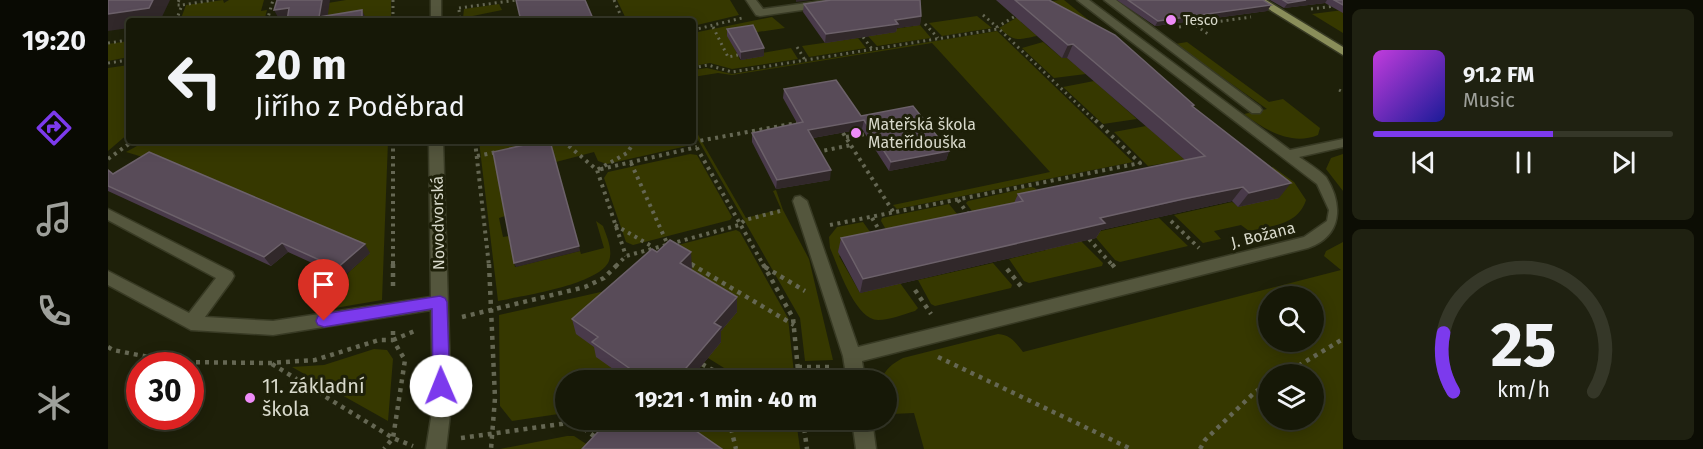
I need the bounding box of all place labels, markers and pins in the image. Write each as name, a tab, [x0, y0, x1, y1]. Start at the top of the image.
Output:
place label: Tesco	[1183, 12, 1218, 29]
marker: Tesco	[1164, 13, 1178, 27]
place label: Mateřská škola Mateřídouška	[868, 115, 976, 152]
marker: Mateřská škola Mateřídouška	[849, 126, 863, 140]
pin	[298, 259, 349, 321]
place label: 11. základní škola	[262, 374, 365, 421]
marker: 11. základní škola	[243, 391, 257, 405]

